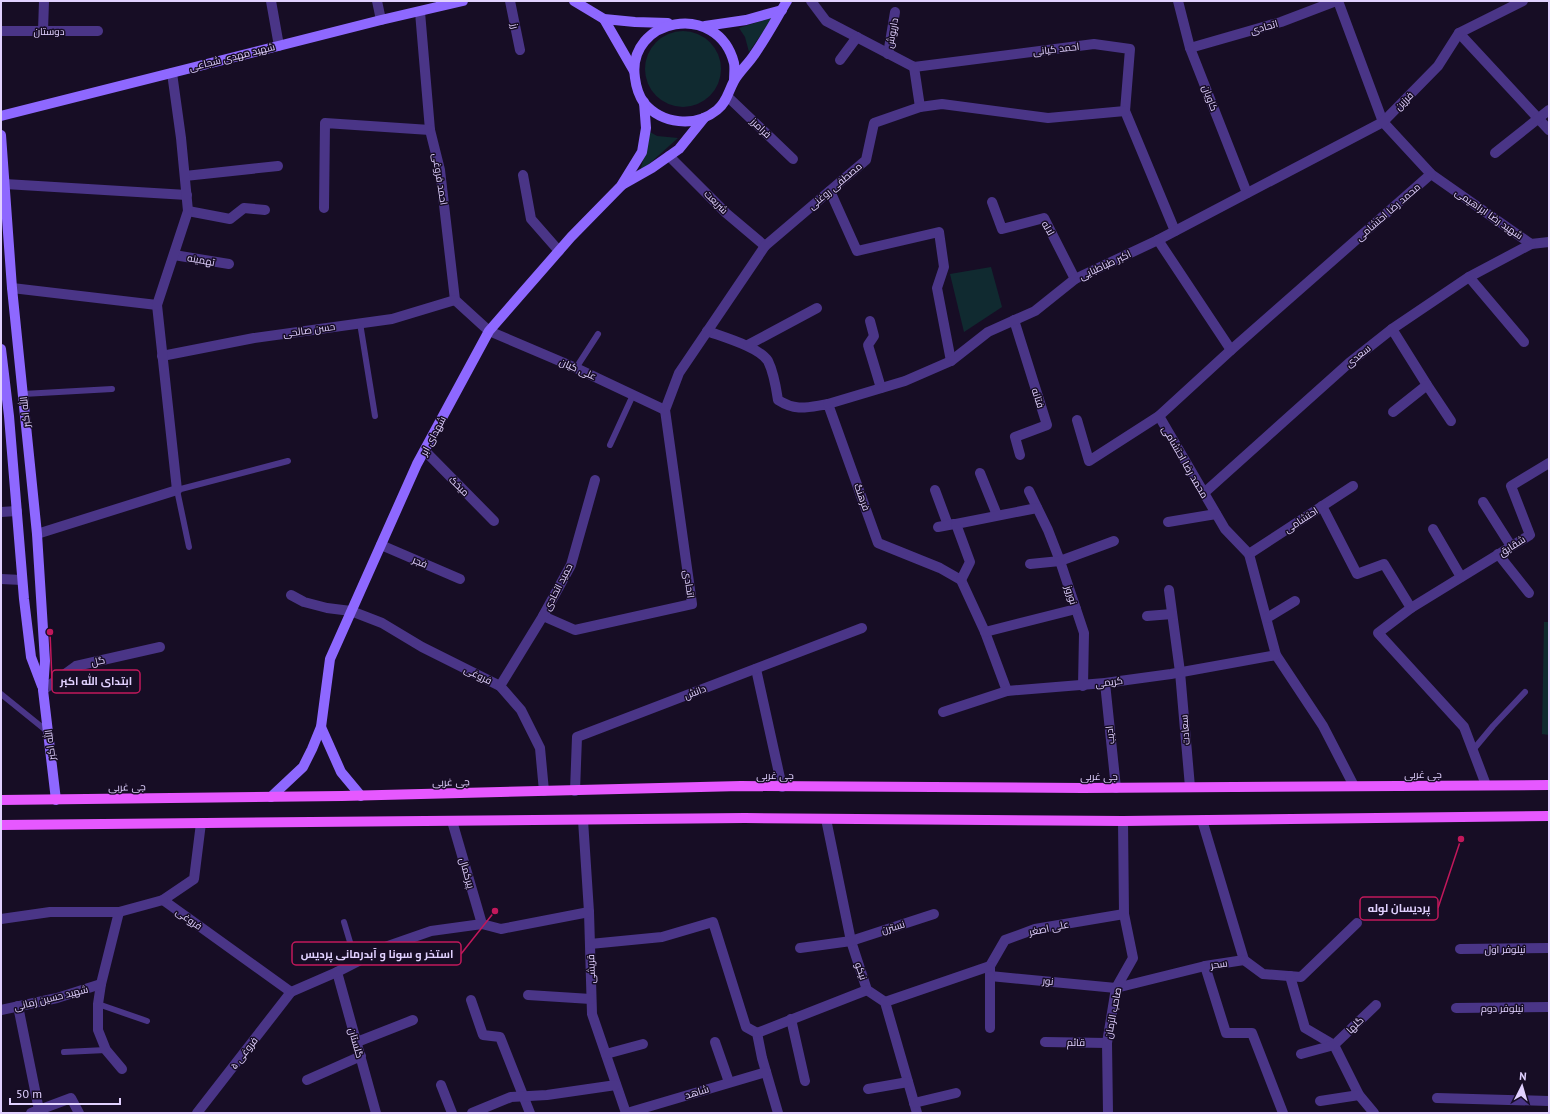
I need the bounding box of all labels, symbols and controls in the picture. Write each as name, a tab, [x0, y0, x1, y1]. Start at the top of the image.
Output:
street label: داریوش	[883, 17, 901, 49]
street label: اتحادی	[1249, 17, 1279, 37]
street label: رز	[508, 21, 522, 30]
street label: دوستان	[33, 25, 65, 38]
street label: شهید مهدی شجاعی	[188, 40, 276, 74]
street label: احمد کیانی	[1032, 40, 1080, 58]
street label: کاویان	[1199, 83, 1221, 113]
street label: فرزین	[1392, 89, 1416, 113]
street label: فرامرز	[747, 114, 774, 141]
street label: احمد فروغی	[429, 152, 451, 206]
street label: مصطفی روغنی	[805, 160, 865, 212]
street label: محمد رضا احتشامی	[1353, 180, 1423, 244]
street label: شهید رضا ابراهیمی	[1453, 186, 1525, 242]
street label: شریعت	[701, 187, 731, 217]
street label: لاله	[1039, 218, 1057, 238]
street label: اکبر طباطبایی	[1077, 247, 1133, 283]
street label: تهمینه	[186, 251, 216, 269]
street label: حسن صالحی	[282, 320, 336, 340]
street label: سعدی	[1343, 342, 1373, 370]
street label: علی کیان	[557, 355, 599, 383]
street label: فتانه	[1029, 386, 1047, 410]
street label: الله اکبر	[16, 396, 33, 429]
street label: شهدای ابر	[417, 414, 449, 459]
street label: محمد رضا احتشامی	[1159, 423, 1211, 501]
street label: میخک	[446, 473, 472, 499]
street label: فرهنگ	[851, 482, 873, 512]
street label: احتشامی	[1282, 504, 1320, 536]
street label: شقایق	[1496, 533, 1528, 559]
street label: فجر	[410, 553, 429, 571]
street label: حمید اتحادی	[541, 561, 575, 613]
street label: اتحادی	[681, 569, 697, 599]
street label: نوروز	[1062, 583, 1080, 606]
street label: گل	[90, 653, 106, 669]
street label: فروغی	[462, 663, 494, 687]
callout: ابتدای الله اکبر	[52, 670, 140, 693]
text: ابتدای الله اکبر	[59, 673, 132, 688]
street label: کریمی	[1095, 674, 1123, 690]
street label: دانش	[682, 682, 708, 702]
street label: سعادت	[1177, 714, 1193, 746]
street label: ادیب	[1103, 725, 1117, 745]
street label: الله اکبر	[41, 729, 58, 762]
street label: جی غربی	[1404, 768, 1442, 781]
street label: جی غربی	[756, 769, 794, 782]
street label: جی غربی	[1080, 770, 1118, 783]
street label: جی غربی	[432, 775, 470, 789]
street label: جی غربی	[108, 780, 146, 794]
street label: پیرکمال	[456, 856, 478, 890]
callout: پردیسان لوله	[1360, 897, 1438, 920]
text: پردیسان لوله	[1368, 901, 1430, 917]
street label: فروغی	[173, 905, 205, 933]
street label: نسترن	[880, 917, 906, 937]
street label: علی اصغر	[1027, 917, 1070, 939]
callout: استخر و سونا و آبدرمانی پردیس	[292, 942, 461, 965]
street label: نیلوفر اول	[1485, 943, 1526, 956]
text: استخر و سونا و آبدرمانی پردیس	[301, 947, 453, 963]
street label: قریشی	[584, 954, 598, 984]
street label: سحر	[1209, 956, 1228, 972]
street label: نیکو	[852, 960, 870, 982]
street label: نور	[1041, 974, 1054, 988]
street label: شهید حسین زمانی	[13, 982, 89, 1014]
street label: صاحب الزمان	[1102, 986, 1124, 1040]
street label: نیلوفر دوم	[1481, 1002, 1523, 1016]
street label: گلها	[1344, 1014, 1366, 1036]
street label: گلستان	[345, 1026, 367, 1060]
street label: فروغی ۵	[227, 1034, 261, 1072]
street label: قائم	[1067, 1036, 1085, 1050]
north arrow	[1502, 1066, 1542, 1106]
text: N	[1519, 1069, 1527, 1083]
scale bar	[10, 1080, 120, 1106]
street label: شاهد	[683, 1082, 711, 1102]
text: 50 m	[16, 1086, 42, 1101]

